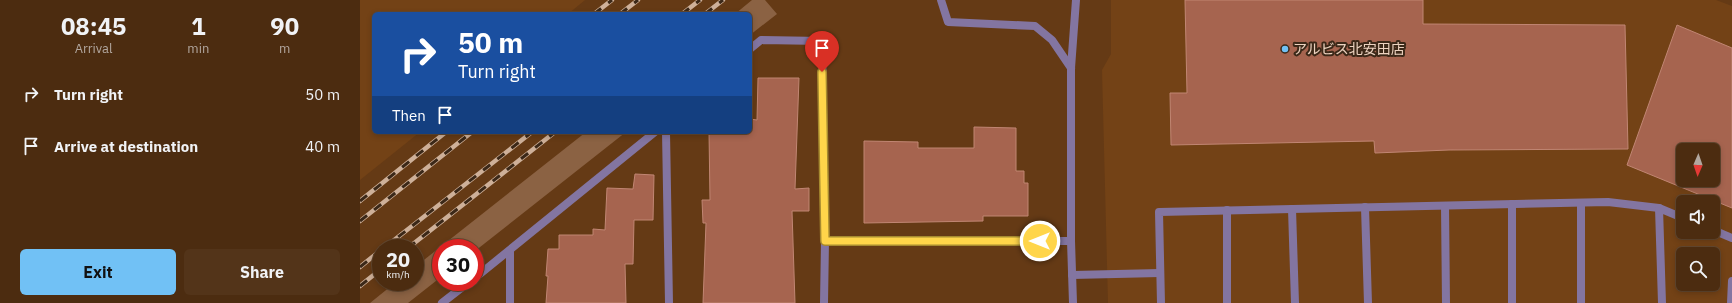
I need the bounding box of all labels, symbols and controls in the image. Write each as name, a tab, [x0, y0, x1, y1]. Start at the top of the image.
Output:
text: 08:45	[61, 10, 126, 42]
text: 1	[191, 10, 206, 42]
text: 90	[270, 10, 299, 42]
text: 50 m	[458, 24, 523, 61]
icon: right	[392, 28, 444, 80]
pin	[805, 31, 839, 72]
icon: arrive	[811, 37, 833, 59]
text: Arrival	[75, 40, 113, 57]
text: min	[187, 40, 209, 57]
text: m	[279, 40, 290, 57]
place label: アルビス北安田店	[1293, 40, 1405, 58]
marker: アルビス北安田店	[1280, 44, 1290, 54]
text: Turn right	[458, 60, 536, 83]
icon: right	[20, 83, 42, 105]
text: Turn right	[54, 85, 123, 104]
text: 50 m	[305, 85, 340, 104]
icon: arrive	[434, 104, 456, 126]
text: Then	[392, 106, 426, 125]
icon: arrive	[20, 135, 42, 157]
text: Arrive at destination	[54, 137, 198, 156]
text: 40 m	[305, 137, 340, 156]
north arrow	[1676, 143, 1720, 187]
map controls	[1676, 143, 1720, 291]
button: sound	[1676, 195, 1720, 239]
position arrow	[1019, 220, 1061, 262]
speed limit sign: 30	[432, 239, 484, 291]
text: 20	[386, 246, 410, 273]
button: search	[1676, 247, 1720, 291]
button: Exit	[20, 249, 176, 295]
button: Share	[184, 249, 340, 295]
text: km/h	[386, 268, 410, 281]

